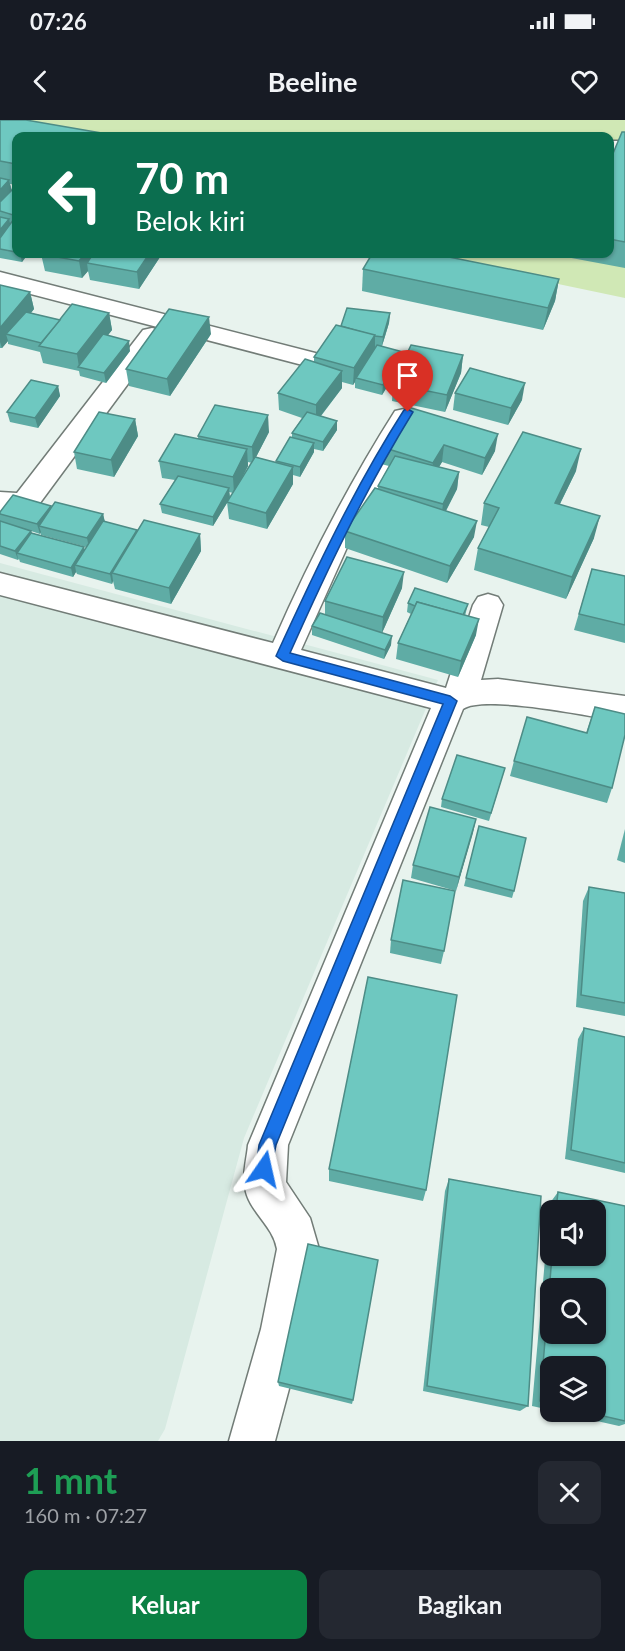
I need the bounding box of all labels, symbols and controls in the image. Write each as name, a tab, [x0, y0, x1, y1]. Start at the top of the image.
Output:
text: 07:26	[30, 8, 87, 35]
icon: back	[24, 65, 57, 98]
text: Beeline	[268, 65, 357, 98]
icon: heart	[568, 65, 601, 98]
text: 70 m	[135, 153, 229, 203]
icon: left	[36, 156, 114, 234]
text: Belok kiri	[135, 204, 245, 237]
pin	[382, 350, 433, 412]
icon: arrive	[391, 359, 424, 392]
position arrow	[232, 1137, 296, 1201]
map controls	[540, 1200, 606, 1422]
button: sound	[540, 1200, 606, 1266]
button: search	[540, 1278, 606, 1344]
button: layers	[540, 1356, 606, 1422]
text: 1 mnt	[24, 1458, 117, 1502]
button: close	[538, 1461, 601, 1524]
text: 160 m · 07:27	[24, 1503, 147, 1527]
button: Keluar	[24, 1570, 307, 1639]
button: Bagikan	[319, 1570, 601, 1639]

